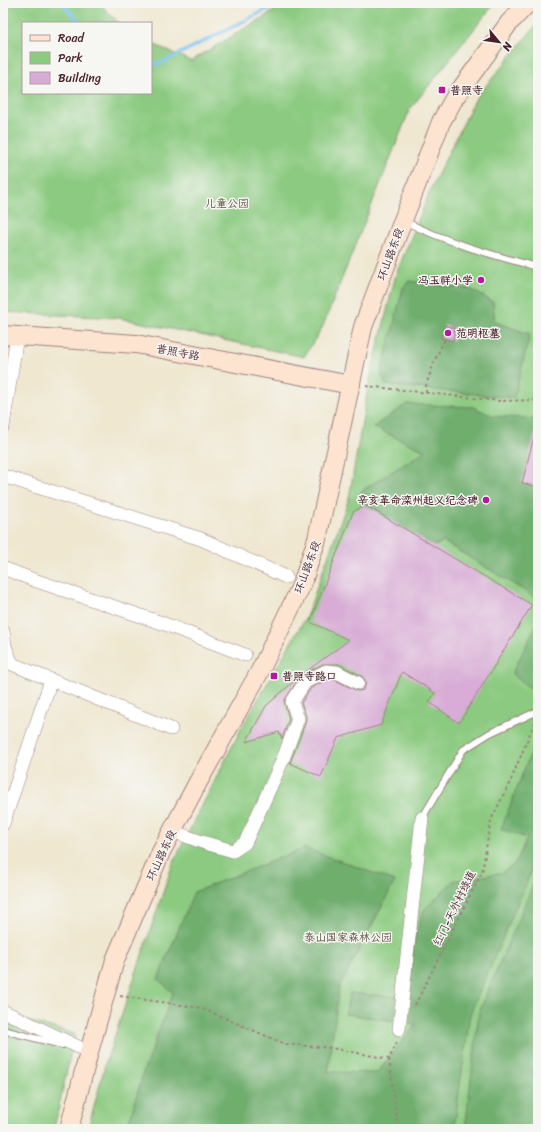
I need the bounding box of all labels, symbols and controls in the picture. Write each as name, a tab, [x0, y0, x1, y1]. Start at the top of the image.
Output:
legend	[22, 22, 152, 94]
north arrow	[479, 22, 519, 62]
text: Road	[58, 27, 85, 49]
text: N	[497, 38, 518, 55]
text: Park	[58, 47, 83, 69]
text: Building	[58, 67, 101, 89]
place label: 普照寺	[450, 81, 483, 100]
marker: 普照寺	[437, 85, 447, 95]
park label: 儿童公园	[205, 194, 249, 213]
street label: 环山路东段	[372, 225, 409, 283]
place label: 冯玉祥小学	[418, 271, 473, 290]
marker: 冯玉祥小学	[476, 275, 486, 285]
place label: 范明枢墓	[456, 324, 500, 343]
marker: 范明枢墓	[443, 328, 453, 338]
street label: 普照寺路	[154, 339, 201, 366]
place label: 辛亥革命滦州起义纪念碑	[357, 491, 478, 510]
marker: 辛亥革命滦州起义纪念碑	[481, 495, 491, 505]
street label: 环山路东段	[289, 538, 326, 596]
place label: 普照寺路口	[282, 667, 337, 686]
marker: 普照寺路口	[269, 671, 279, 681]
street label: 环山路东段	[141, 826, 182, 884]
street label: 红门-天外村绿道	[428, 867, 481, 949]
park label: 泰山国家森林公园	[304, 928, 392, 947]

